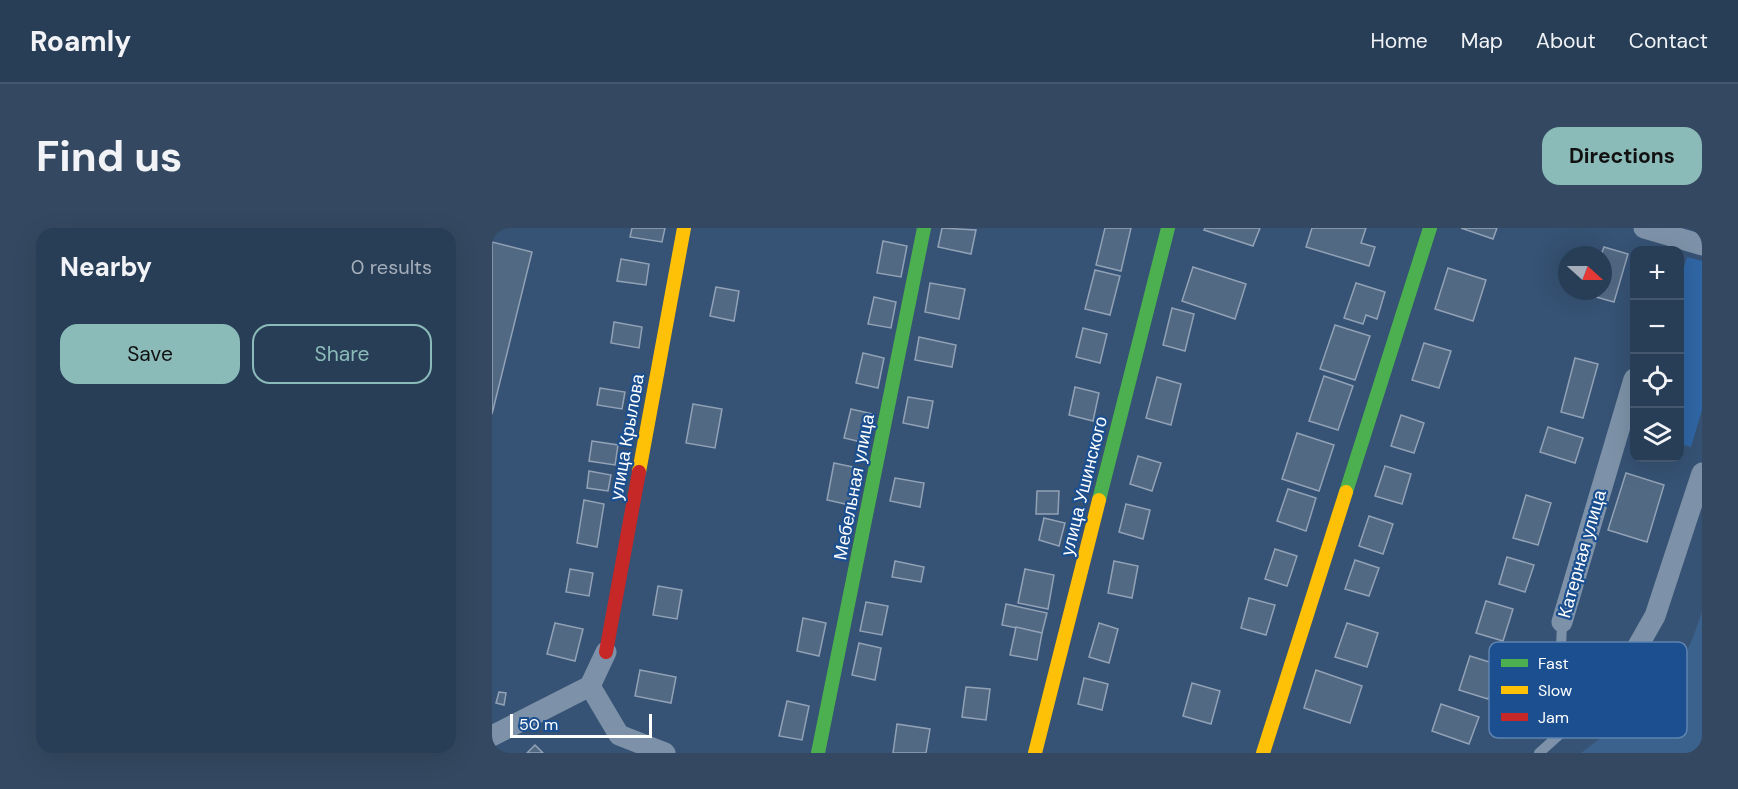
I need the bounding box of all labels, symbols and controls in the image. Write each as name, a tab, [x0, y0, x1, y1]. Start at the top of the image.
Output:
text: Roamly	[30, 23, 131, 60]
text: Home	[1370, 27, 1428, 55]
text: Map	[1461, 27, 1503, 55]
text: About	[1536, 27, 1596, 55]
text: Contact	[1629, 27, 1708, 55]
button: Directions	[1542, 127, 1702, 185]
text: Find us	[36, 129, 182, 184]
north arrow	[1558, 246, 1612, 300]
map controls	[1630, 246, 1684, 462]
button: +	[1630, 246, 1684, 300]
text: Nearby	[60, 250, 152, 284]
text: 0 results	[351, 254, 432, 280]
button: −	[1630, 300, 1684, 354]
button: Save	[60, 324, 240, 384]
button: Share	[252, 324, 432, 384]
button: locate	[1630, 354, 1684, 408]
street label: улица Крылова	[604, 371, 650, 502]
button: layers	[1630, 408, 1684, 462]
street label: Мебельная улица	[828, 411, 880, 562]
street label: улица Ушинского	[1055, 414, 1113, 558]
street label: Катерная улица	[1552, 486, 1612, 621]
legend	[1489, 642, 1687, 738]
text: Fast	[1538, 653, 1569, 674]
text: Slow	[1538, 680, 1572, 701]
text: Jam	[1538, 707, 1569, 728]
scale bar	[510, 711, 652, 738]
text: 50 m	[519, 714, 558, 735]

